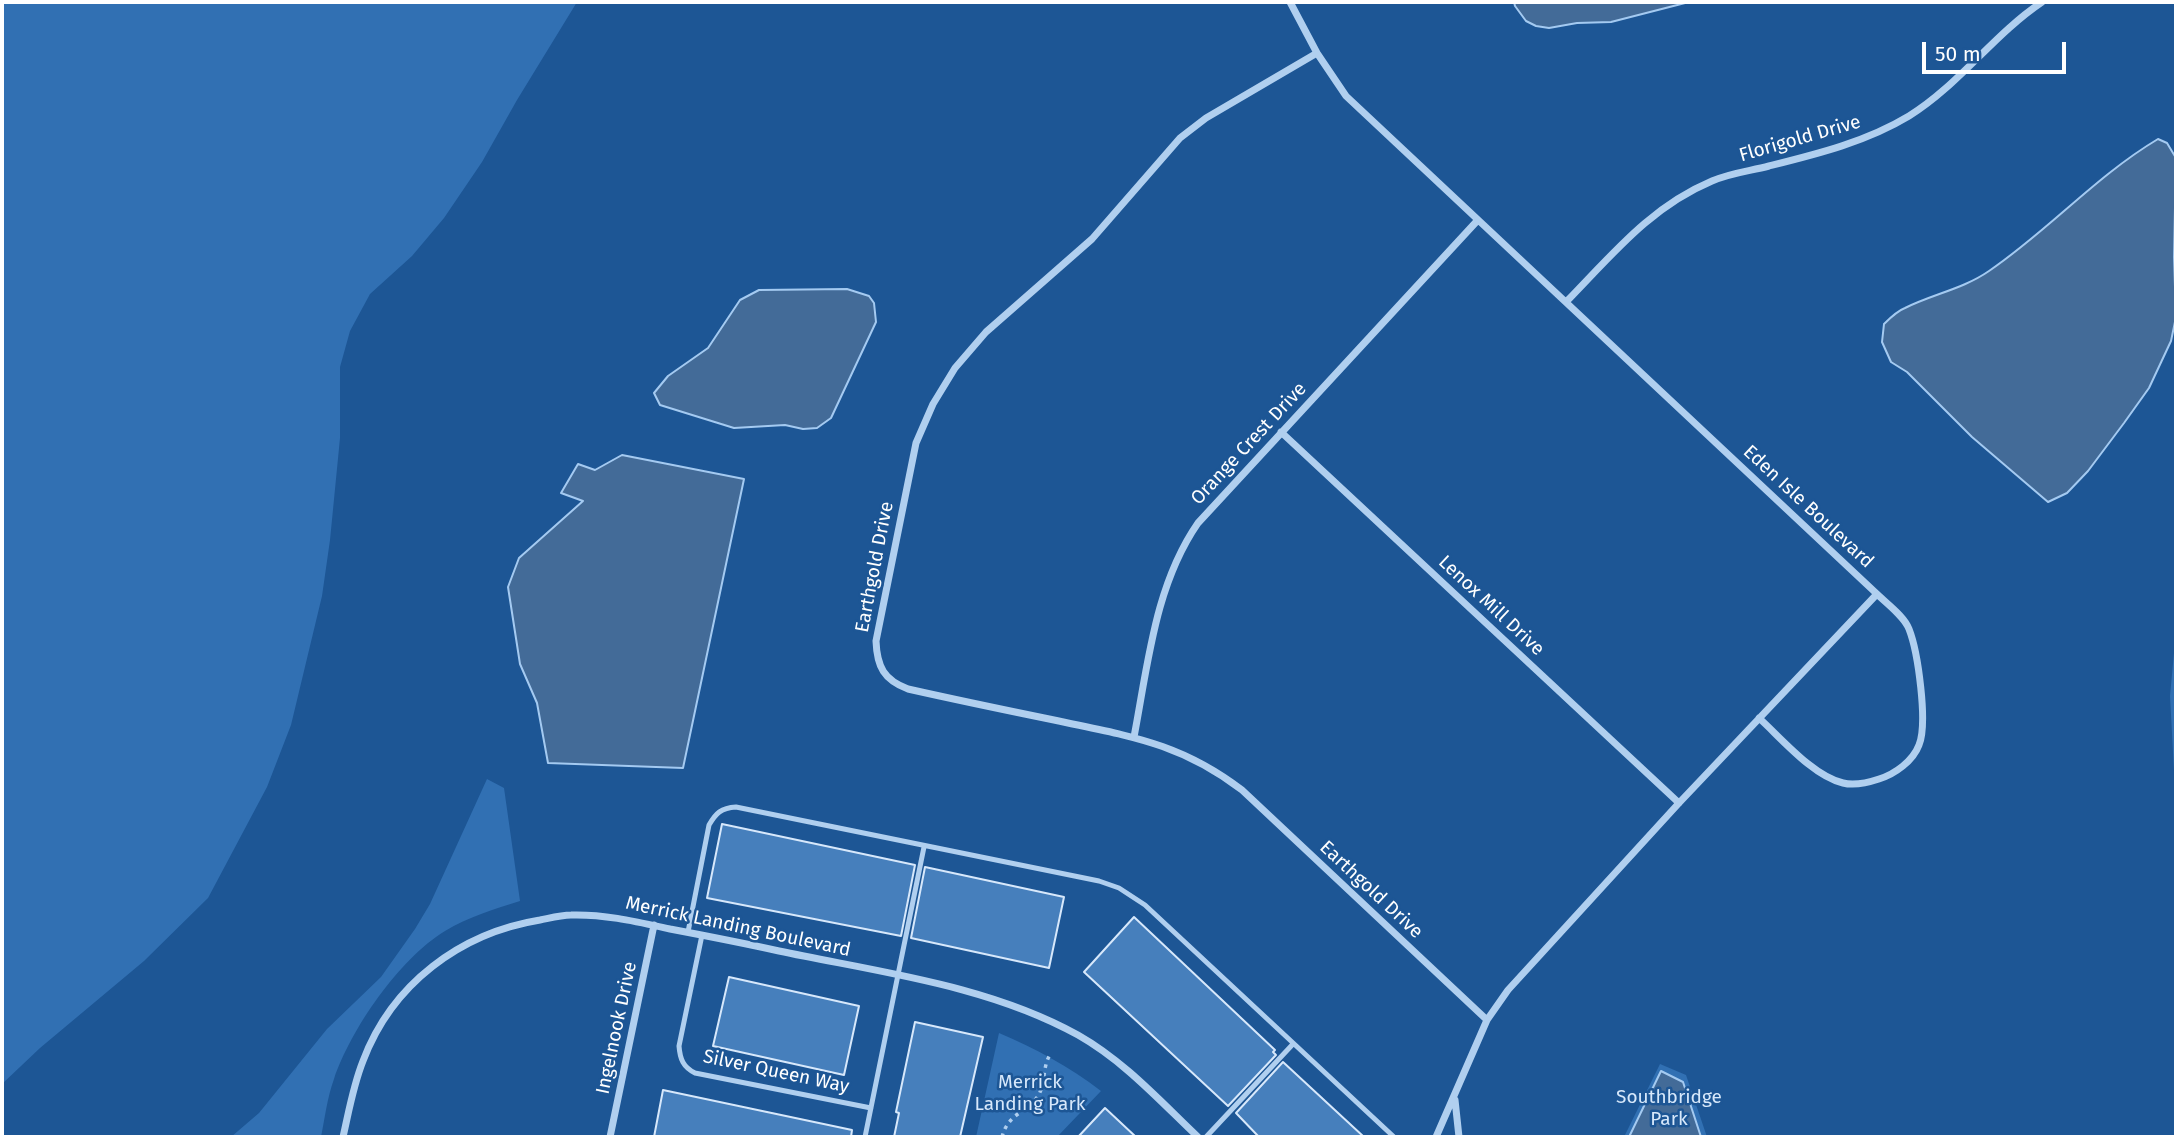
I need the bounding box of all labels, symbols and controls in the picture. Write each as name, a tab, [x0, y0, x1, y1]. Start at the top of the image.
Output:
scale bar	[1926, 28, 2070, 72]
text: 50 m	[1935, 41, 1981, 67]
street label: Florigold Drive	[1737, 111, 1863, 167]
street label: Orange Crest Drive	[1186, 378, 1312, 510]
street label: Eden Isle Boulevard	[1738, 441, 1878, 573]
street label: Earthgold Drive	[851, 500, 899, 634]
street label: Lenox Mill Drive	[1433, 551, 1549, 661]
street label: Earthgold Drive	[1315, 836, 1427, 944]
street label: Merrick Landing Boulevard	[623, 892, 853, 962]
street label: Ingelnook Drive	[592, 960, 642, 1096]
street label: Silver Queen Way	[701, 1045, 851, 1099]
park label: Merrick Landing Park	[975, 1072, 1085, 1116]
park label: Southbridge Park	[1616, 1087, 1722, 1131]

